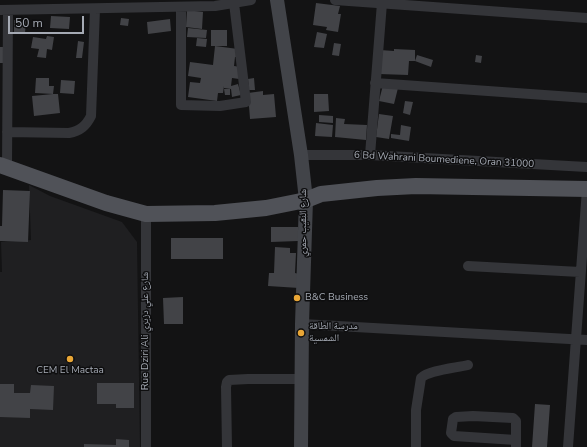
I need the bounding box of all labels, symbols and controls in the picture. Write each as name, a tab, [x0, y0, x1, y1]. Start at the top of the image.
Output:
scale bar	[10, 8, 86, 34]
text: 50 m	[15, 15, 43, 31]
street label: 6 Bd Wahrani Boumediene, Oran 31000	[354, 149, 534, 171]
street label: شارع النقيب حمري	[298, 189, 310, 257]
street label: Rue Dziri Ali شارع علي دزيري	[140, 272, 152, 390]
place label: B&C Business	[305, 292, 368, 304]
marker: B&C Business	[292, 293, 302, 303]
place label: مدرسة الطاقة الشمسية	[309, 321, 358, 344]
marker: مدرسة الطاقة الشمسية	[296, 328, 306, 338]
marker: CEM El Mactaa	[65, 354, 75, 364]
place label: CEM El Mactaa	[36, 365, 104, 377]

